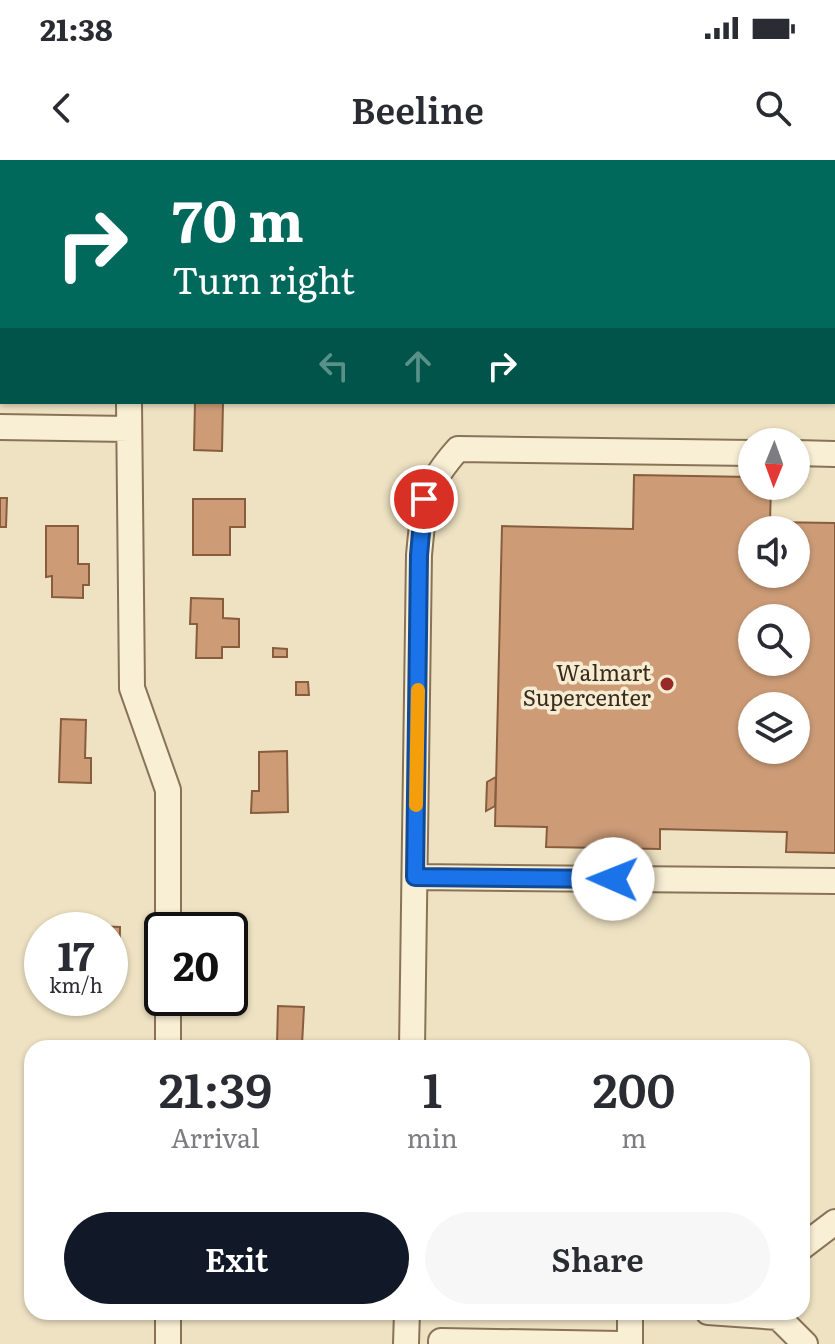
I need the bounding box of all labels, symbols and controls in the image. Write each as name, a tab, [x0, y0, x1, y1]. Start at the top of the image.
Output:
text: 21:38	[40, 6, 113, 50]
text: Beeline	[351, 82, 484, 135]
icon: back	[40, 86, 84, 130]
icon: search	[751, 86, 795, 130]
text: 70 m	[172, 176, 304, 259]
icon: right	[40, 192, 144, 296]
text: Turn right	[172, 252, 355, 305]
icon: left	[312, 344, 356, 388]
icon: ahead	[396, 344, 440, 388]
icon: right	[480, 344, 524, 388]
north arrow	[738, 428, 810, 500]
map controls	[738, 428, 810, 764]
pin	[390, 465, 458, 533]
icon: arrive	[402, 477, 446, 521]
button: sound	[738, 516, 810, 588]
button: search	[738, 604, 810, 676]
place label: Walmart Supercenter	[523, 655, 652, 713]
marker: Walmart Supercenter	[658, 675, 676, 693]
button: layers	[738, 692, 810, 764]
position arrow	[571, 837, 655, 921]
speed limit sign: 20	[144, 912, 248, 1016]
text: 17	[57, 924, 95, 983]
text: km/h	[49, 969, 103, 999]
text: 21:39	[159, 1052, 272, 1123]
text: 1	[422, 1052, 442, 1123]
text: 200	[593, 1052, 675, 1123]
text: Arrival	[171, 1117, 260, 1156]
text: min	[407, 1117, 458, 1156]
text: m	[621, 1117, 647, 1156]
button: Exit	[64, 1212, 409, 1304]
button: Share	[425, 1212, 770, 1304]

